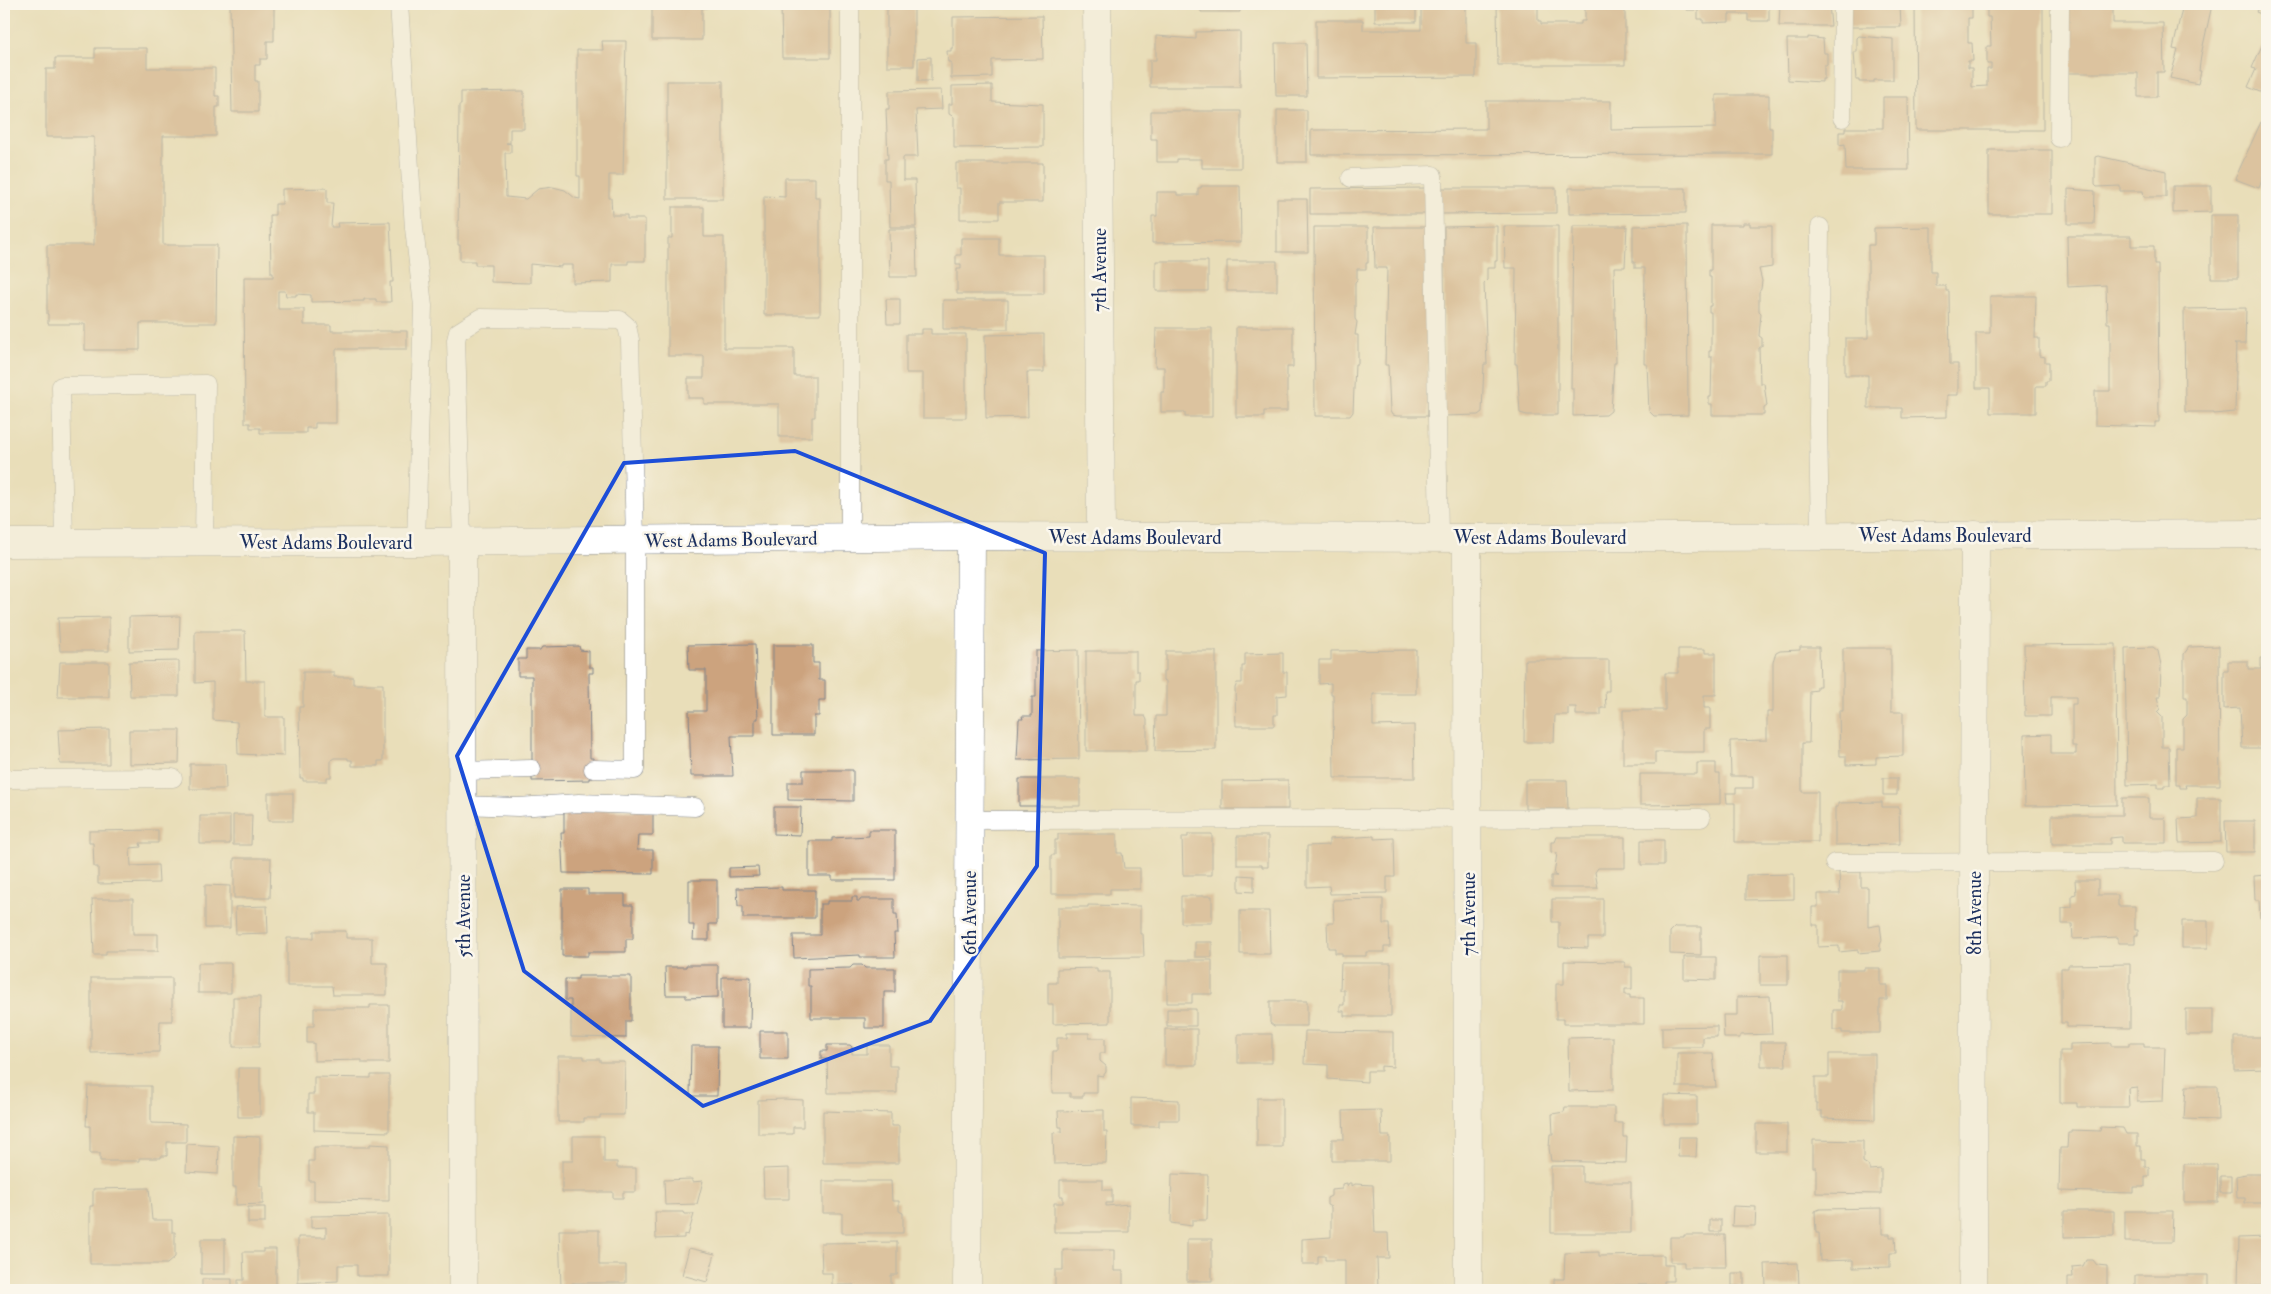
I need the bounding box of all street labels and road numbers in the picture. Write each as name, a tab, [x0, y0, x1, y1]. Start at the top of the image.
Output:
street label: 7th Avenue	[1088, 228, 1112, 312]
street label: West Adams Boulevard	[1857, 524, 2032, 548]
street label: West Adams Boulevard	[643, 526, 818, 554]
street label: West Adams Boulevard	[1047, 526, 1222, 550]
street label: West Adams Boulevard	[1452, 526, 1627, 550]
street label: West Adams Boulevard	[238, 531, 413, 555]
street label: 6th Avenue	[958, 871, 982, 955]
street label: 8th Avenue	[1963, 871, 1987, 955]
street label: 7th Avenue	[1457, 872, 1481, 956]
street label: 5th Avenue	[452, 874, 476, 958]

